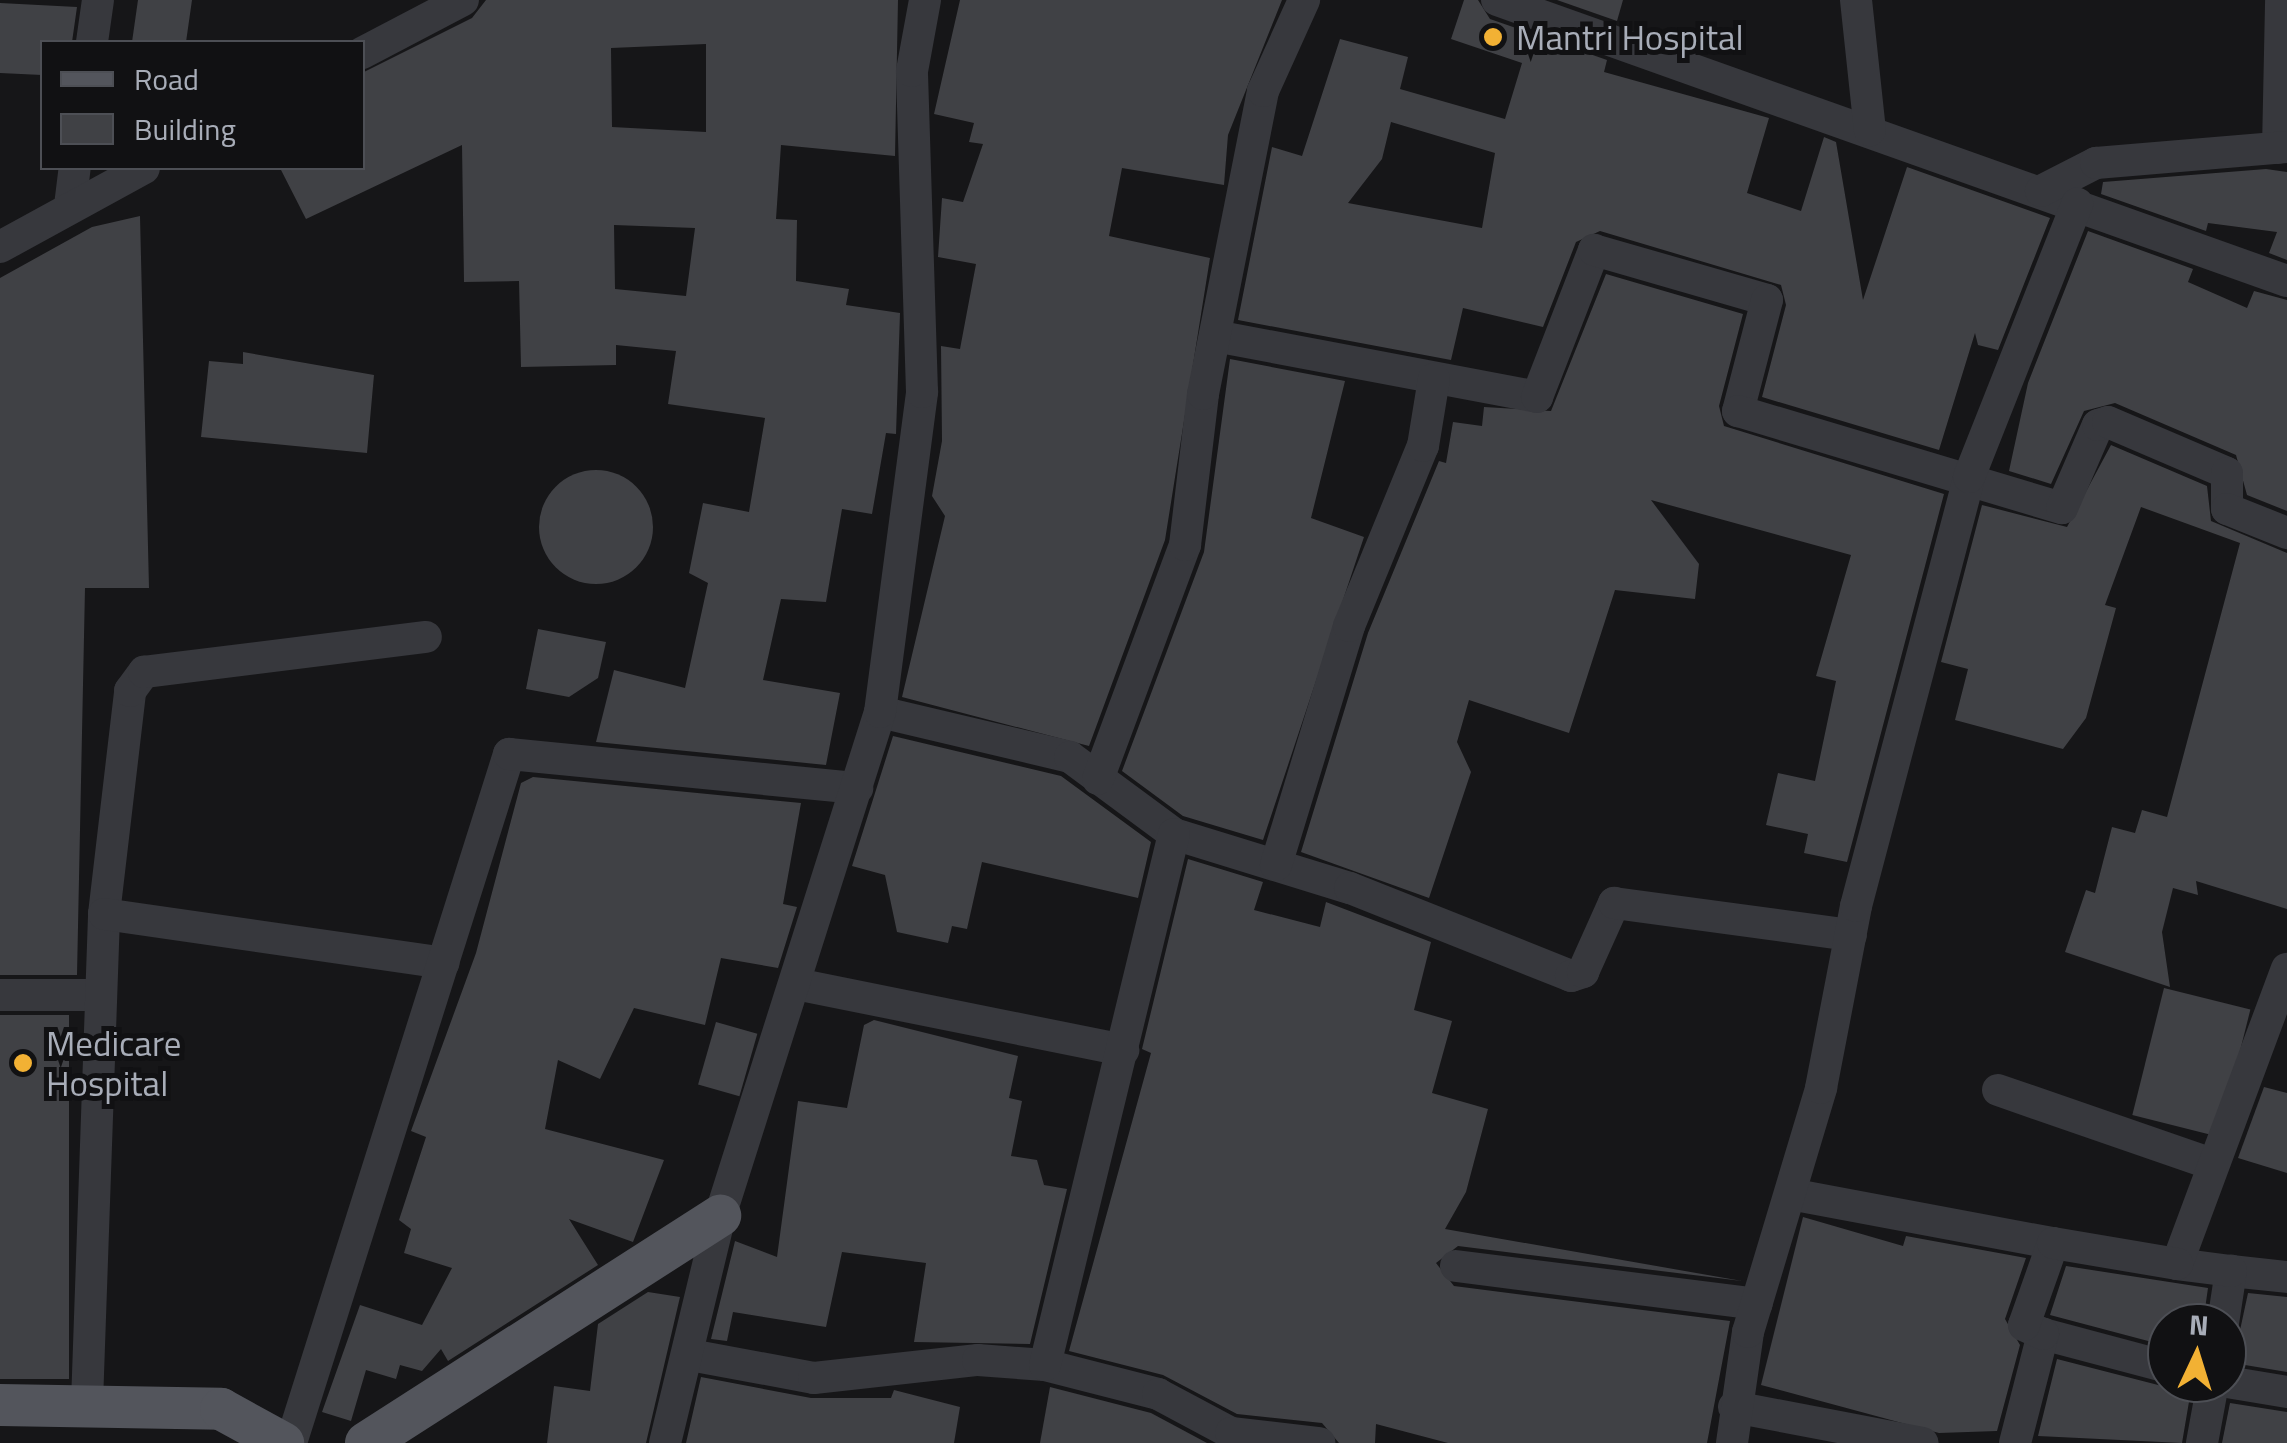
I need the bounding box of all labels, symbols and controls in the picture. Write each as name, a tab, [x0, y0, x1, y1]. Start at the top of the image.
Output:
place label: Mantri Hospital	[1516, 16, 1744, 58]
marker: Mantri Hospital	[1480, 24, 1506, 50]
legend	[40, 40, 365, 170]
text: Road	[134, 56, 199, 102]
text: Building	[134, 106, 236, 152]
place label: Medicare Hospital	[46, 1022, 181, 1104]
marker: Medicare Hospital	[10, 1050, 36, 1076]
text: N	[2188, 1302, 2210, 1347]
north arrow	[2147, 1303, 2247, 1403]

